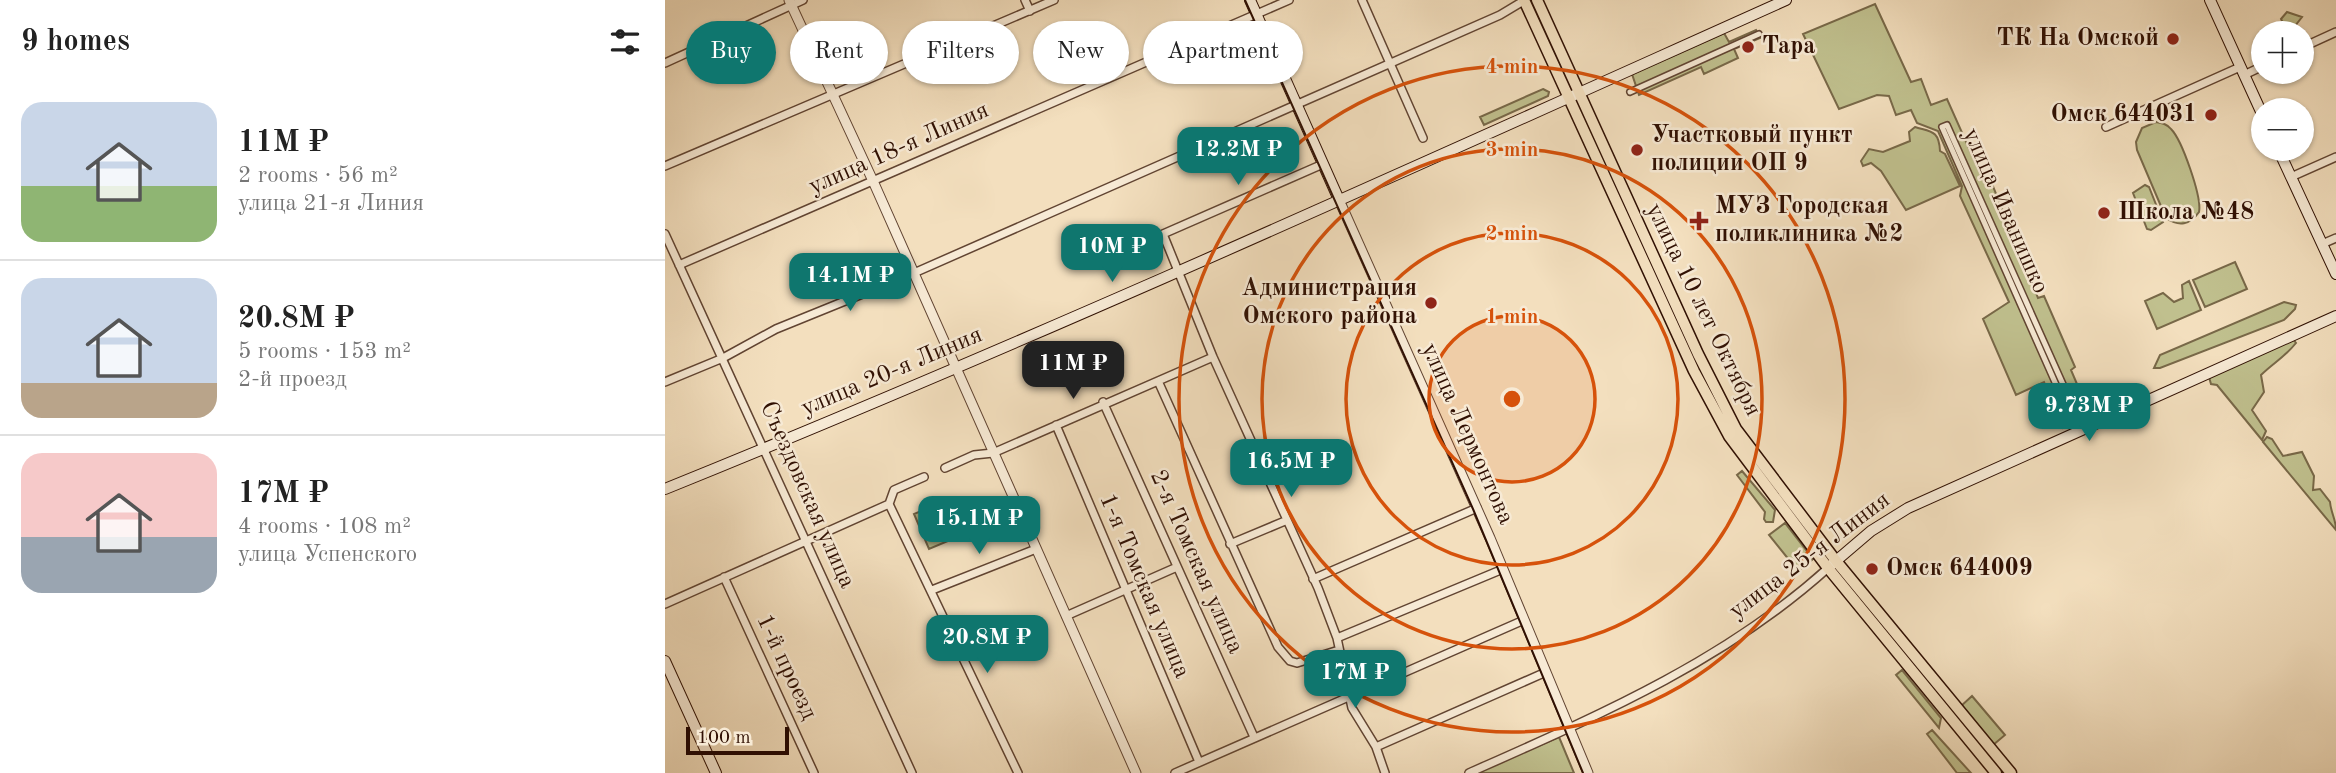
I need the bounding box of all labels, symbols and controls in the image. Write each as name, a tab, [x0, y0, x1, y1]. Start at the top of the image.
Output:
chip: Buy	[686, 21, 776, 84]
chip: Rent	[790, 21, 888, 84]
chip: Filters	[902, 21, 1019, 84]
chip: New	[1033, 21, 1129, 84]
chip: Apartment	[1143, 21, 1303, 84]
map controls	[2251, 21, 2314, 161]
button: +	[2251, 21, 2314, 84]
icon: filters	[606, 23, 644, 61]
text: 9 homes	[21, 27, 130, 57]
place label: ТК На Омской	[1997, 27, 2159, 51]
marker: ТК На Омской	[2165, 31, 2181, 47]
place label: Тара	[1762, 35, 1815, 59]
marker: Тара	[1740, 39, 1756, 55]
text: 4 min	[1486, 57, 1538, 78]
button: −	[2251, 98, 2314, 161]
street label: улица 18-я Линия	[805, 99, 993, 199]
place label: Омск 644031	[2050, 103, 2197, 127]
marker: Омск 644031	[2203, 107, 2219, 123]
place label: Участковый пункт полиции ОП 9	[1651, 124, 1853, 176]
street label: улица Иванишко	[1958, 125, 2052, 297]
text: 11M ₽	[238, 128, 329, 158]
pin: 12.2M ₽	[1173, 128, 1303, 187]
icon: home	[77, 130, 161, 214]
text: 12.2M ₽	[1193, 138, 1283, 161]
text: 3 min	[1486, 140, 1538, 161]
marker: Участковый пункт полиции ОП 9	[1629, 142, 1645, 158]
text: 2 rooms · 56 m²	[238, 164, 398, 187]
text: улица 21-я Линия	[238, 192, 424, 215]
place label: МУЗ Городская поликлиника №2	[1715, 195, 1904, 247]
street label: улица 10 лет Октября	[1641, 200, 1765, 420]
place label: Школа №48	[2118, 201, 2254, 225]
marker: Школа №48	[2096, 205, 2112, 221]
marker: МУЗ Городская поликлиника №2	[1689, 211, 1709, 231]
pin: 10M ₽	[1063, 224, 1161, 284]
text: 2 min	[1486, 224, 1538, 245]
text: 10M ₽	[1077, 235, 1147, 258]
pin: 14.1M ₽	[785, 254, 915, 313]
text: 14.1M ₽	[805, 264, 895, 287]
place label: Администрация Омского района	[1241, 277, 1417, 329]
marker: Администрация Омского района	[1423, 295, 1439, 311]
text: 20.8M ₽	[238, 304, 355, 334]
icon: home	[77, 306, 161, 390]
text: 1 min	[1486, 307, 1538, 328]
street label: улица 20-я Линия	[798, 323, 986, 421]
text: 5 rooms · 153 m²	[238, 340, 411, 363]
street label: улица Лермонтова	[1416, 340, 1518, 528]
pin: 11M ₽	[1024, 342, 1122, 401]
text: 11M ₽	[1038, 352, 1108, 375]
text: 2-й проезд	[238, 368, 346, 391]
pin: 9.73M ₽	[2024, 384, 2154, 443]
centre of rings	[1500, 387, 1524, 411]
text: 9.73M ₽	[2044, 394, 2134, 417]
street label: Съездовская улица	[755, 398, 859, 592]
pin: 16.5M ₽	[1226, 440, 1356, 499]
text: 16.5M ₽	[1246, 450, 1336, 473]
street label: 2-я Томская улица	[1145, 467, 1247, 658]
text: 17M ₽	[238, 479, 329, 509]
icon: home	[77, 481, 161, 565]
street label: улица 25-я Линия	[1725, 488, 1895, 624]
street label: 1-я Томская улица	[1094, 490, 1194, 682]
pin: 15.1M ₽	[914, 496, 1044, 556]
text: 15.1M ₽	[934, 507, 1024, 530]
text: 4 rooms · 108 m²	[238, 515, 411, 538]
text: улица Успенского	[238, 543, 417, 566]
place label: Омск 644009	[1886, 557, 2033, 581]
marker: Омск 644009	[1864, 561, 1880, 577]
street label: 1-й проезд	[751, 611, 821, 724]
pin: 20.8M ₽	[922, 616, 1052, 675]
text: 20.8M ₽	[942, 626, 1032, 649]
pin: 17M ₽	[1306, 650, 1404, 710]
text: 17M ₽	[1320, 661, 1390, 684]
scale bar	[686, 724, 789, 756]
text: 100 m	[697, 729, 750, 748]

